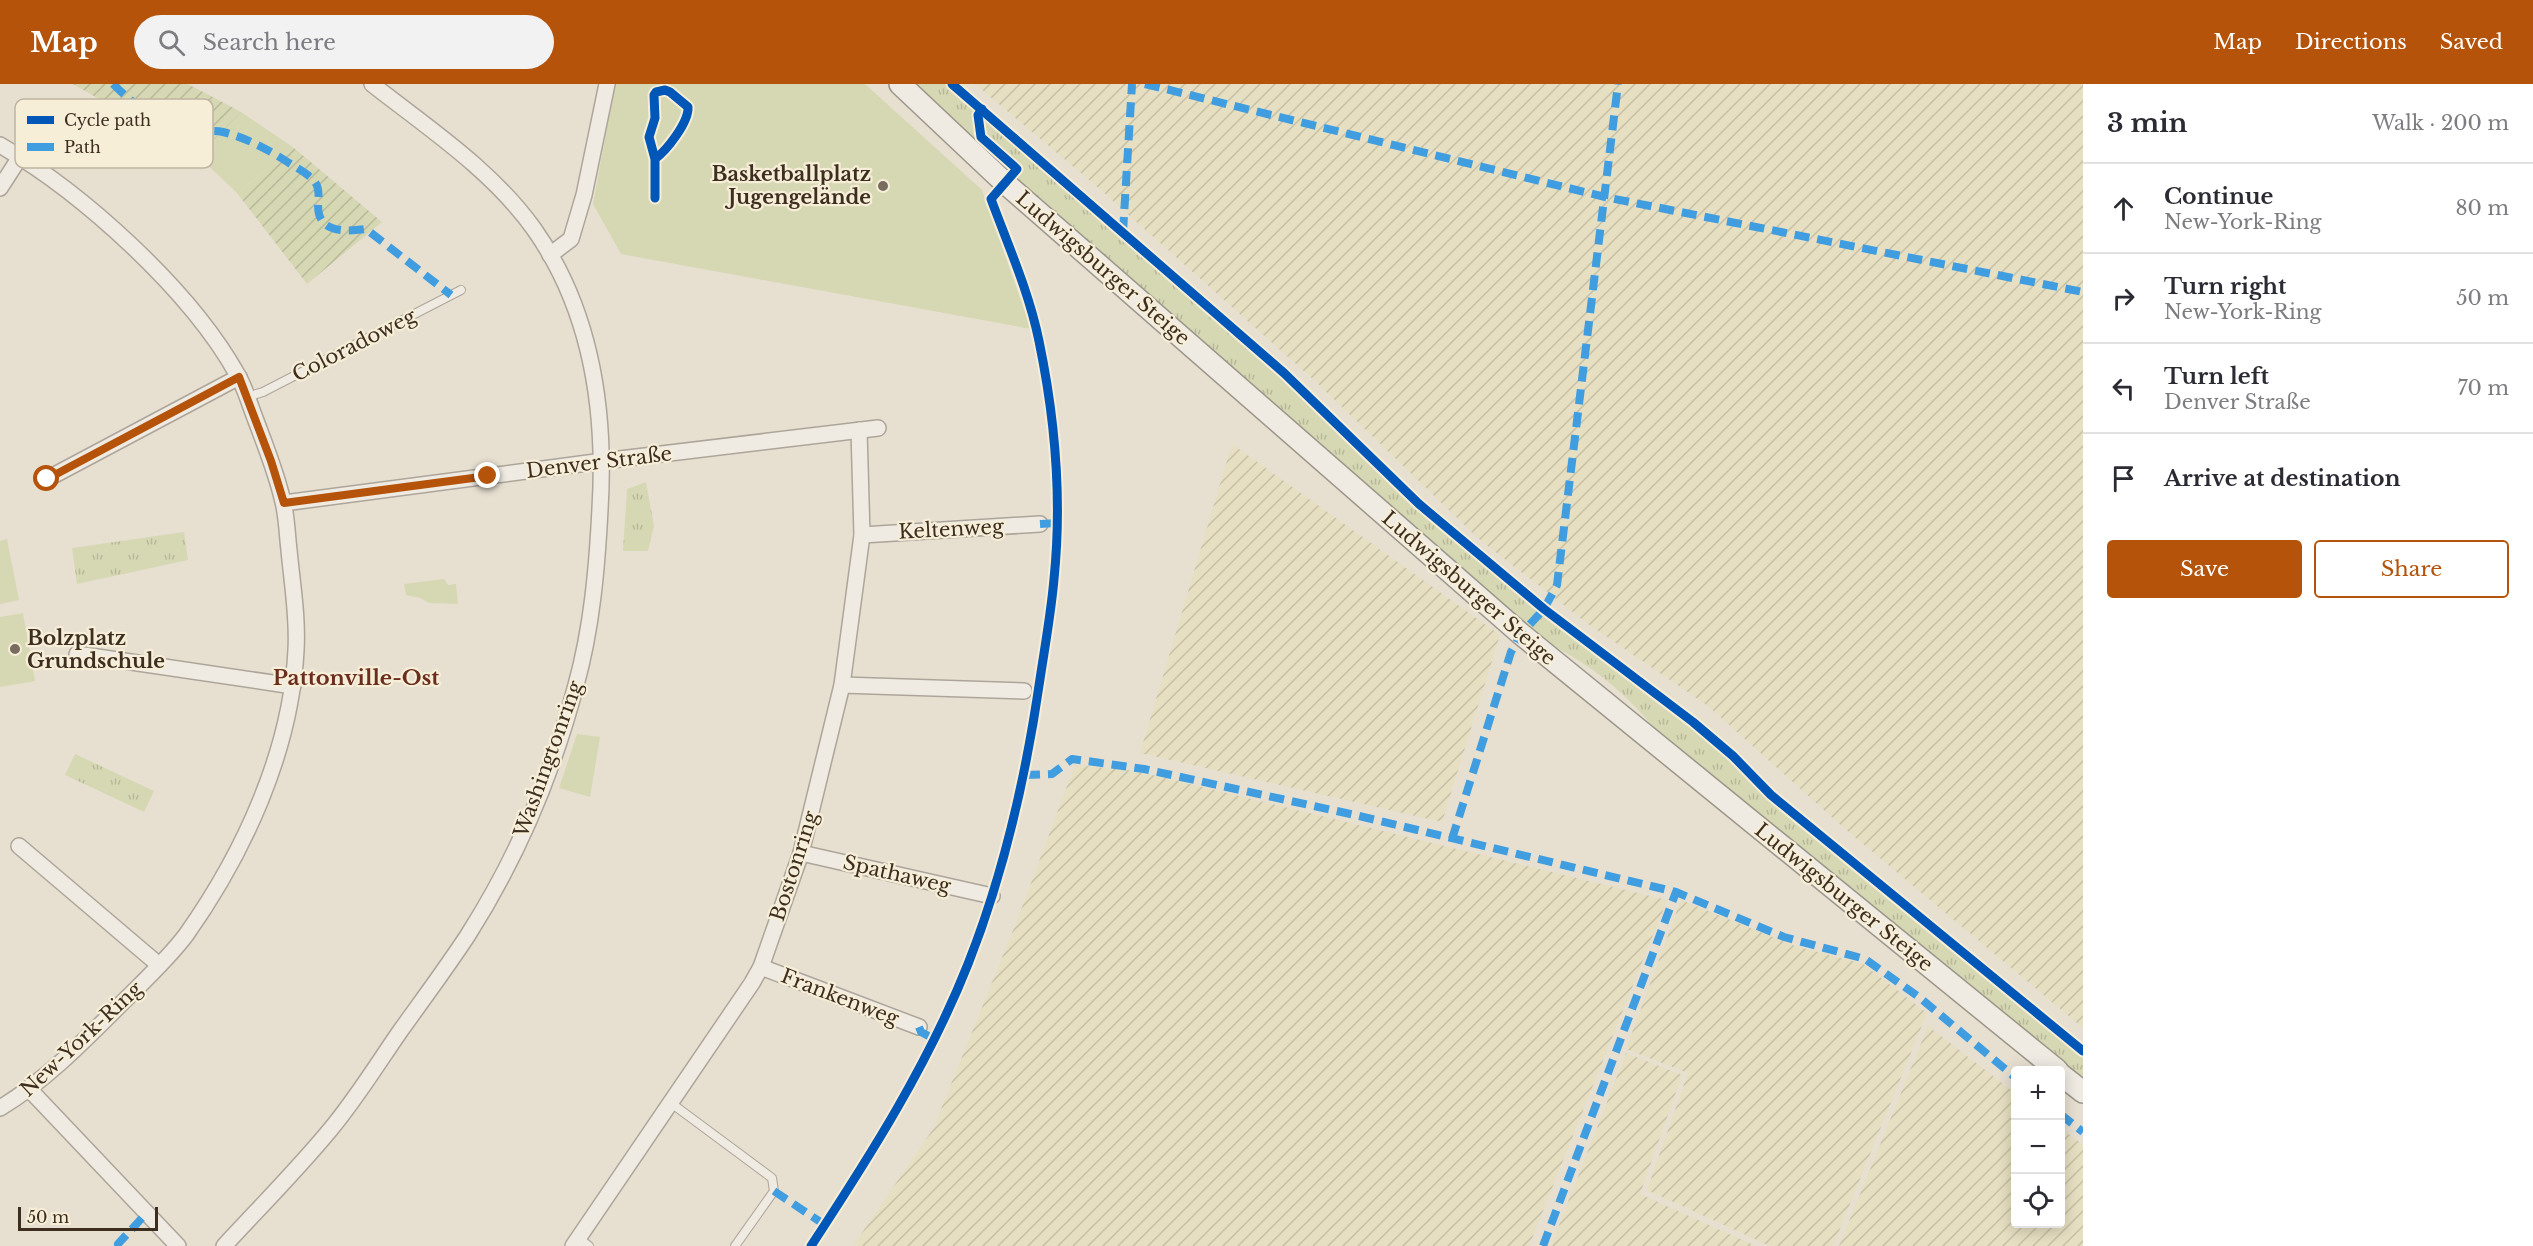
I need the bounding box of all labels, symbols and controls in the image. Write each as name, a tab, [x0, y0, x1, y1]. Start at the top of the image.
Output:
search box	[134, 15, 554, 69]
text: Map	[30, 25, 98, 60]
icon: search	[155, 26, 188, 59]
text: Search here	[203, 29, 336, 56]
text: Map	[2213, 29, 2262, 55]
text: Directions	[2295, 29, 2407, 55]
text: Saved	[2440, 29, 2503, 55]
legend	[15, 99, 213, 168]
text: 3 min	[2107, 107, 2188, 139]
text: Cycle path	[64, 110, 151, 130]
text: Walk · 200 m	[2372, 111, 2509, 135]
text: Path	[64, 137, 101, 157]
place label: Basketballplatz Jugengelände	[712, 162, 871, 209]
marker: Basketballplatz Jugengelände	[876, 179, 890, 193]
text: Continue	[2164, 183, 2273, 210]
street label: Ludwigsburger Steige	[1011, 186, 1195, 350]
icon: ahead	[2107, 192, 2140, 225]
text: 80 m	[2455, 196, 2509, 220]
text: New-York-Ring	[2164, 210, 2322, 234]
text: Turn right	[2164, 273, 2286, 300]
icon: right	[2107, 282, 2140, 315]
text: 50 m	[2456, 286, 2509, 310]
text: New-York-Ring	[2164, 300, 2322, 324]
street label: Coloradoweg	[288, 303, 421, 386]
text: Turn left	[2164, 363, 2269, 390]
icon: left	[2107, 372, 2140, 405]
text: 70 m	[2457, 376, 2509, 400]
text: Denver Straße	[2164, 390, 2311, 414]
street label: Denver Straße	[525, 441, 673, 483]
route end	[474, 462, 500, 488]
icon: arrive	[2107, 462, 2140, 495]
route start	[33, 465, 59, 491]
text: Arrive at destination	[2164, 465, 2401, 492]
street label: Ludwigsburger Steige	[1377, 506, 1561, 670]
street label: Keltenweg	[898, 514, 1005, 544]
button: Save	[2107, 540, 2302, 598]
button: Share	[2314, 540, 2509, 598]
place label: Bolzplatz Grundschule	[27, 626, 165, 673]
marker: Bolzplatz Grundschule	[8, 642, 22, 656]
district label: Pattonville-Ost	[273, 665, 439, 691]
street label: Washingtonring	[508, 677, 588, 841]
street label: Bostonring	[765, 807, 823, 924]
street label: Ludwigsburger Steige	[1750, 818, 1938, 976]
street label: Spathaweg	[841, 850, 954, 898]
street label: Frankenweg	[778, 964, 903, 1031]
street label: New-York-Ring	[15, 976, 148, 1102]
map controls	[2011, 1066, 2065, 1228]
button: +	[2011, 1066, 2065, 1120]
button: −	[2011, 1120, 2065, 1174]
button: locate	[2011, 1174, 2065, 1228]
scale bar	[18, 1204, 158, 1232]
text: 50 m	[27, 1207, 69, 1227]

